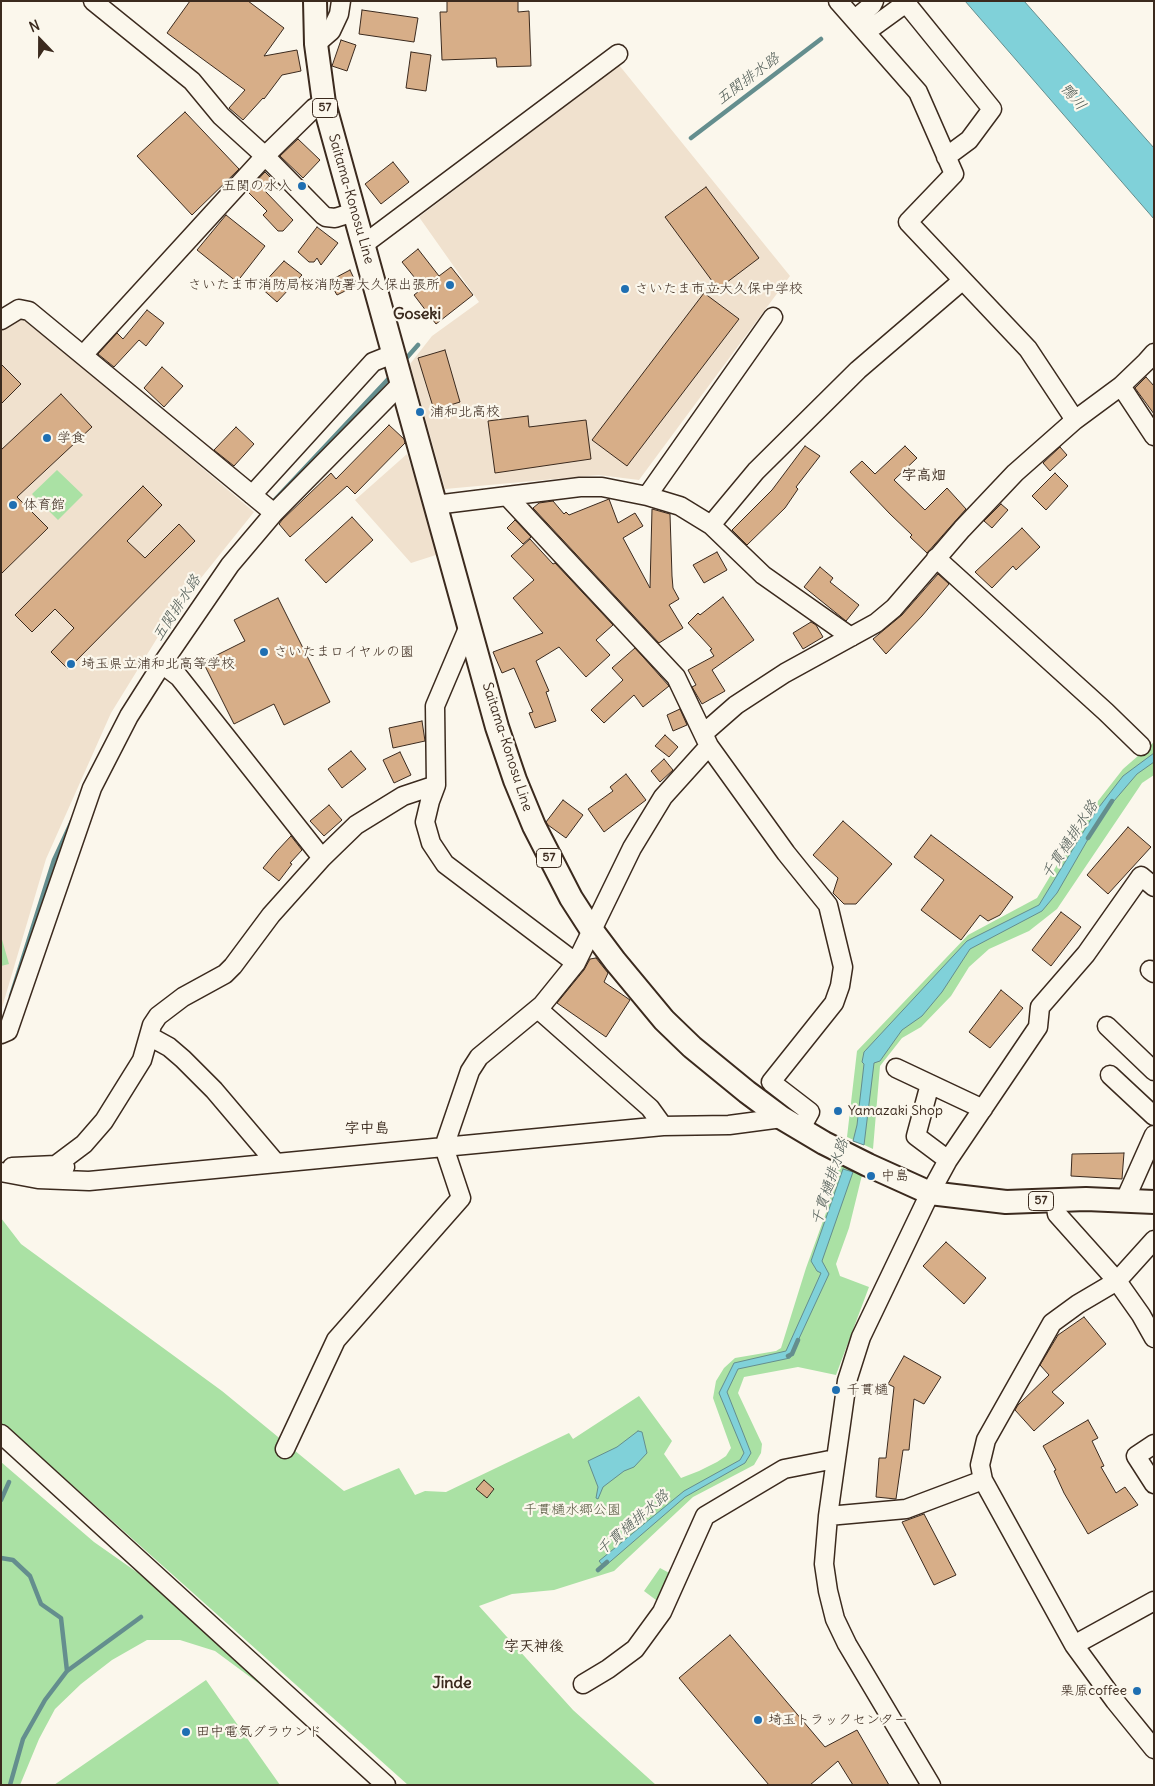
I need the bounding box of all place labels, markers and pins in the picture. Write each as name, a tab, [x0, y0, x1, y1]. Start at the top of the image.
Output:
place label: 五関の水入	[222, 178, 292, 194]
marker: 五関の水入	[296, 180, 308, 192]
place label: さいたま市消防局桜消防署大久保出張所	[188, 277, 440, 293]
marker: さいたま市消防局桜消防署大久保出張所	[444, 279, 456, 291]
place label: さいたま市立大久保中学校	[635, 281, 803, 297]
marker: さいたま市立大久保中学校	[619, 283, 631, 295]
place label: 浦和北高校	[430, 404, 500, 420]
marker: 浦和北高校	[414, 406, 426, 418]
place label: 学食	[57, 430, 85, 446]
marker: 学食	[41, 432, 53, 444]
place label: 体育館	[23, 497, 65, 513]
marker: 体育館	[7, 499, 19, 511]
place label: さいたまロイヤルの園	[274, 644, 414, 660]
marker: さいたまロイヤルの園	[258, 646, 270, 658]
place label: 埼玉県立浦和北高等学校	[81, 656, 235, 672]
marker: 埼玉県立浦和北高等学校	[65, 658, 77, 670]
place label: Yamazaki Shop	[848, 1103, 943, 1119]
marker: Yamazaki Shop	[832, 1105, 844, 1117]
place label: 中島	[881, 1168, 909, 1184]
marker: 中島	[865, 1170, 877, 1182]
place label: 千貫樋	[846, 1382, 888, 1398]
marker: 千貫樋	[830, 1384, 842, 1396]
place label: 栗原coffee	[1060, 1683, 1127, 1699]
marker: 栗原coffee	[1131, 1685, 1143, 1697]
place label: 埼玉トラックセンター	[768, 1712, 908, 1728]
marker: 埼玉トラックセンター	[752, 1714, 764, 1726]
place label: 田中電気グラウンド	[196, 1724, 322, 1740]
marker: 田中電気グラウンド	[180, 1726, 192, 1738]

